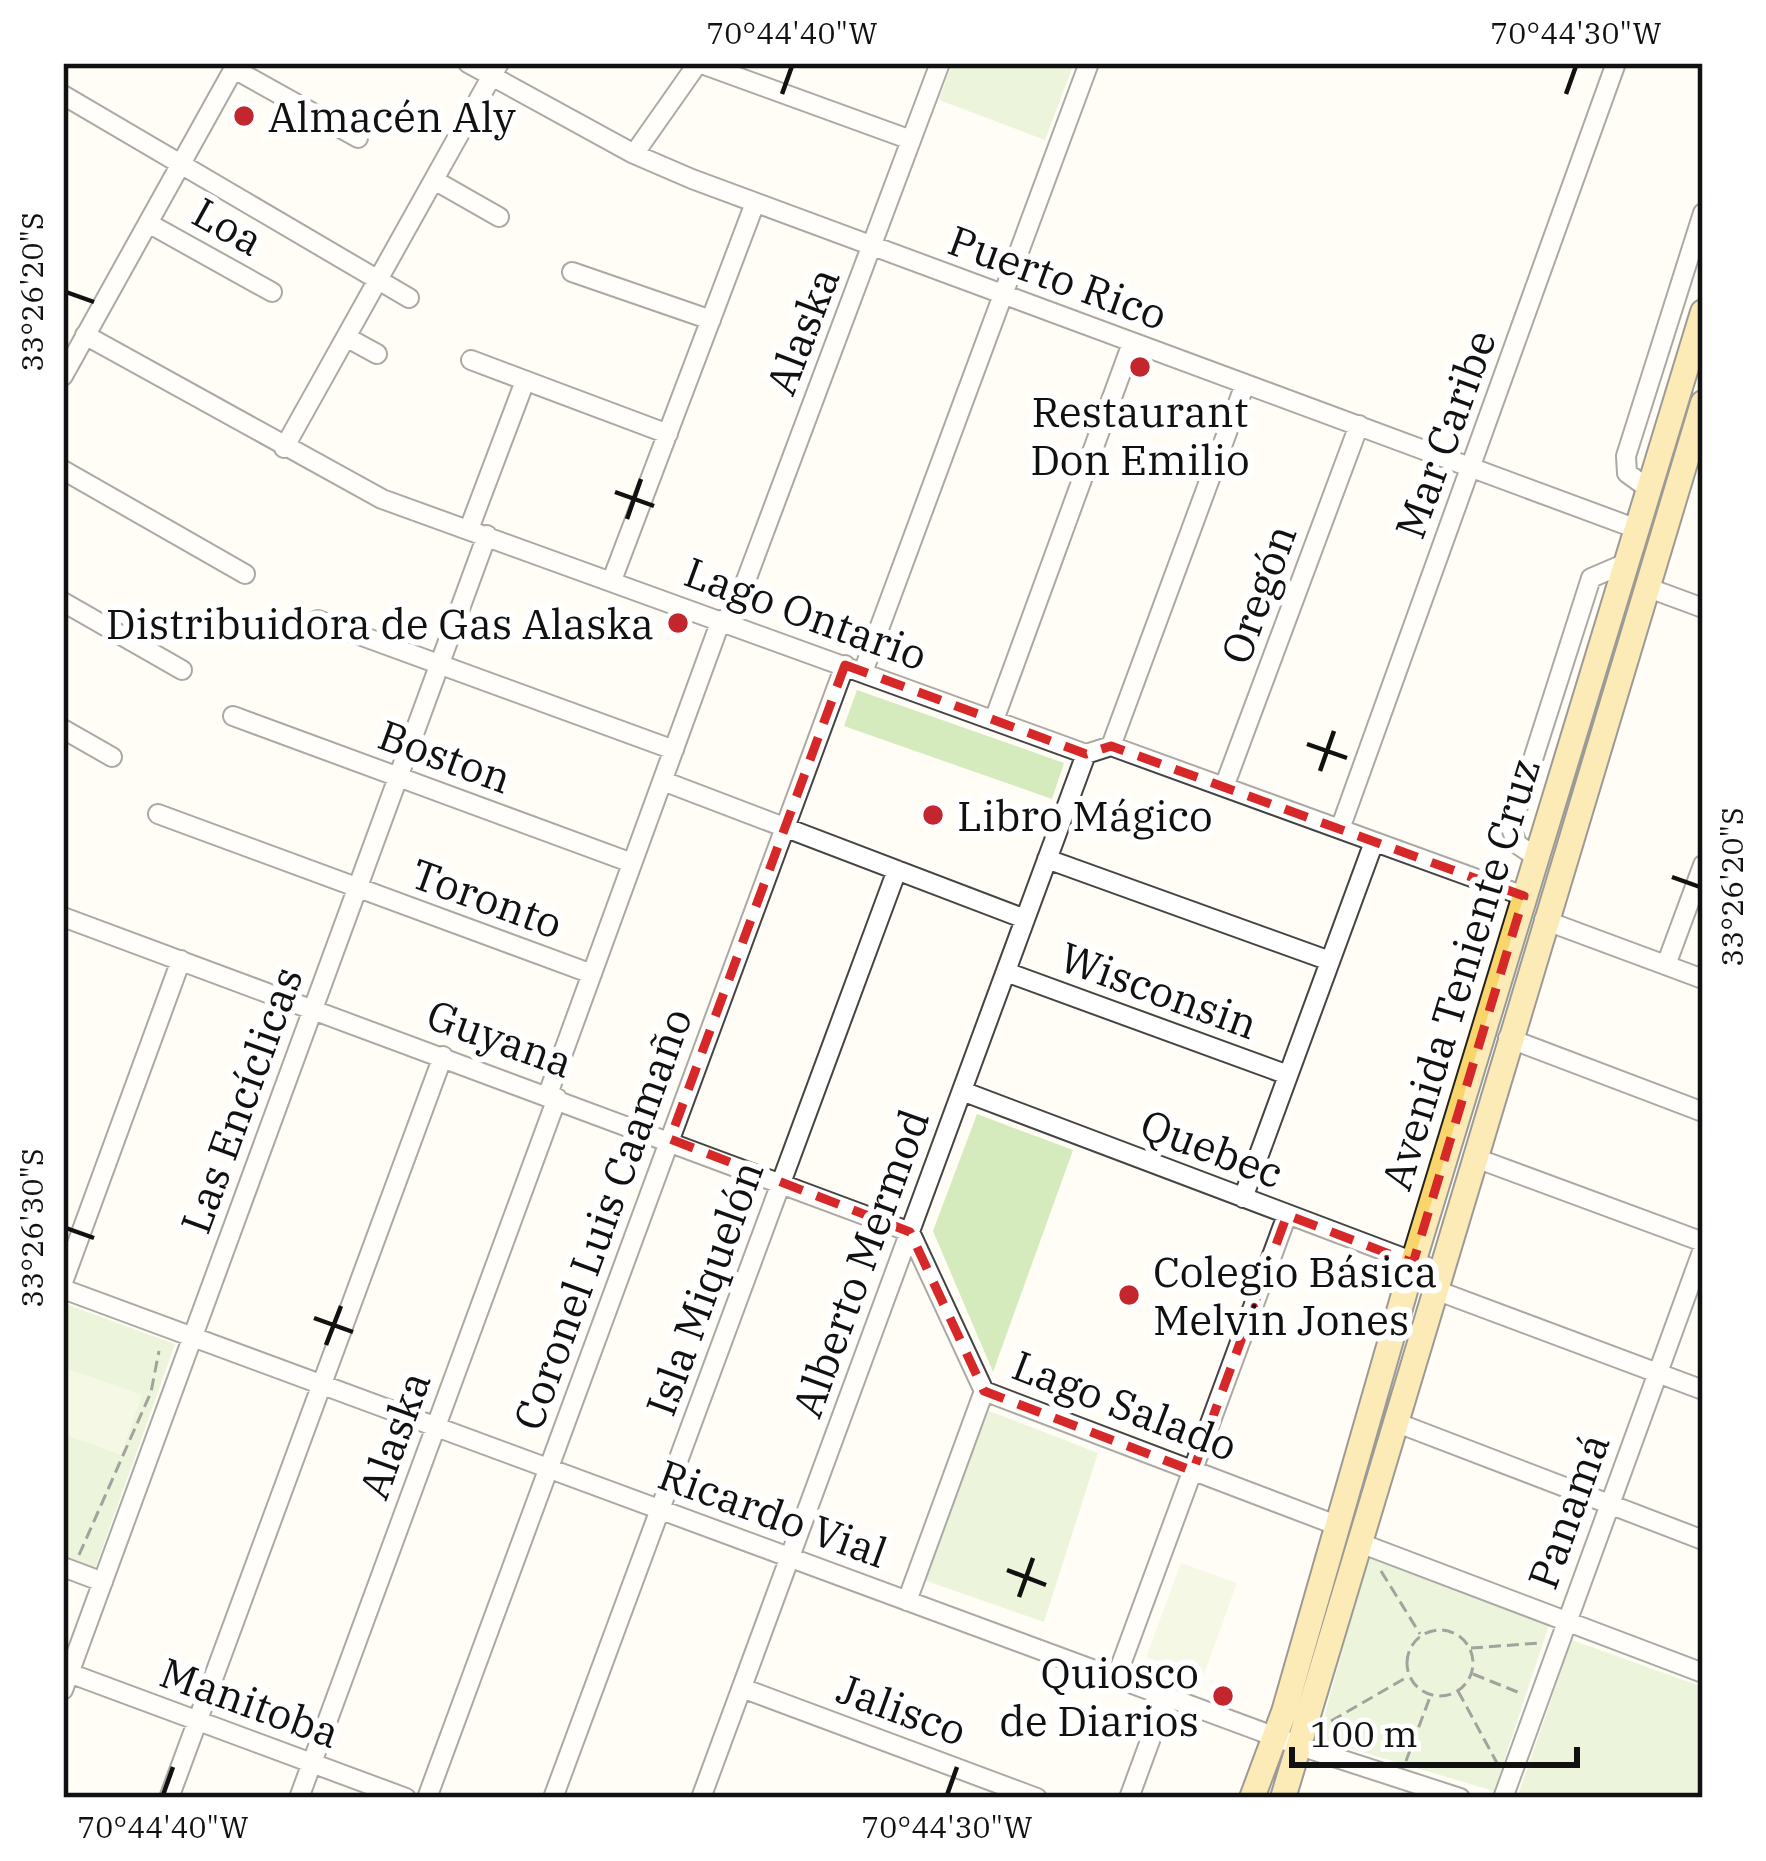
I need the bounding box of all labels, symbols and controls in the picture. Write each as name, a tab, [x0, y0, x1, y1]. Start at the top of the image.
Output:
text: 70°44'40"W	[706, 13, 878, 52]
text: 70°44'30"W	[1490, 13, 1662, 52]
place label: Almacén Aly	[268, 89, 516, 144]
marker: Almacén Aly	[231, 103, 257, 129]
street label: Loa	[183, 184, 273, 268]
text: 33°26'20"S	[12, 212, 51, 372]
street label: Puerto Rico	[941, 212, 1175, 342]
street label: Alaska	[753, 260, 851, 402]
street label: Mar Caribe	[1382, 322, 1508, 546]
marker: Restaurant Don Emilio	[1127, 354, 1153, 380]
place label: Restaurant Don Emilio	[1030, 384, 1250, 487]
street label: Oregón	[1207, 517, 1309, 671]
street label: Lago Ontario	[677, 544, 935, 682]
place label: Distribuidora de Gas Alaska	[106, 596, 654, 651]
marker: Distribuidora de Gas Alaska	[665, 610, 691, 636]
street label: Boston	[371, 707, 519, 805]
street label: Avenida Teniente Cruz	[1368, 752, 1552, 1196]
place label: Libro Mágico	[957, 788, 1213, 843]
marker: Libro Mágico	[920, 802, 946, 828]
text: 33°26'20"S	[1712, 807, 1751, 967]
street label: Toronto	[404, 845, 570, 951]
street label: Wisconsin	[1053, 929, 1265, 1051]
street label: Las Encíclicas	[167, 959, 315, 1241]
street label: Guyana	[420, 986, 580, 1090]
street label: Coronel Luis Caamaño	[500, 1001, 704, 1437]
street label: Quebec	[1133, 1096, 1291, 1200]
street label: Alberto Mermod	[779, 1101, 941, 1425]
text: 33°26'30"S	[12, 1148, 51, 1308]
street label: Isla Miquelón	[633, 1153, 775, 1423]
place label: Colegio Básica Melvin Jones	[1153, 1244, 1437, 1347]
marker: Colegio Básica Melvin Jones	[1116, 1282, 1142, 1308]
street label: Lago Salado	[1005, 1337, 1245, 1473]
street label: Alaska	[346, 1364, 442, 1506]
street label: Panamá	[1515, 1426, 1621, 1596]
street label: Ricardo Vial	[651, 1446, 895, 1580]
street label: Manitoba	[153, 1644, 347, 1760]
place label: Quiosco de Diarios	[999, 1645, 1199, 1748]
street label: Jalisco	[830, 1660, 974, 1758]
marker: Quiosco de Diarios	[1210, 1683, 1236, 1709]
scale bar	[1292, 1693, 1577, 1767]
text: 100 m	[1310, 1710, 1417, 1757]
text: 70°44'40"W	[77, 1807, 249, 1846]
text: 70°44'30"W	[861, 1807, 1033, 1846]

